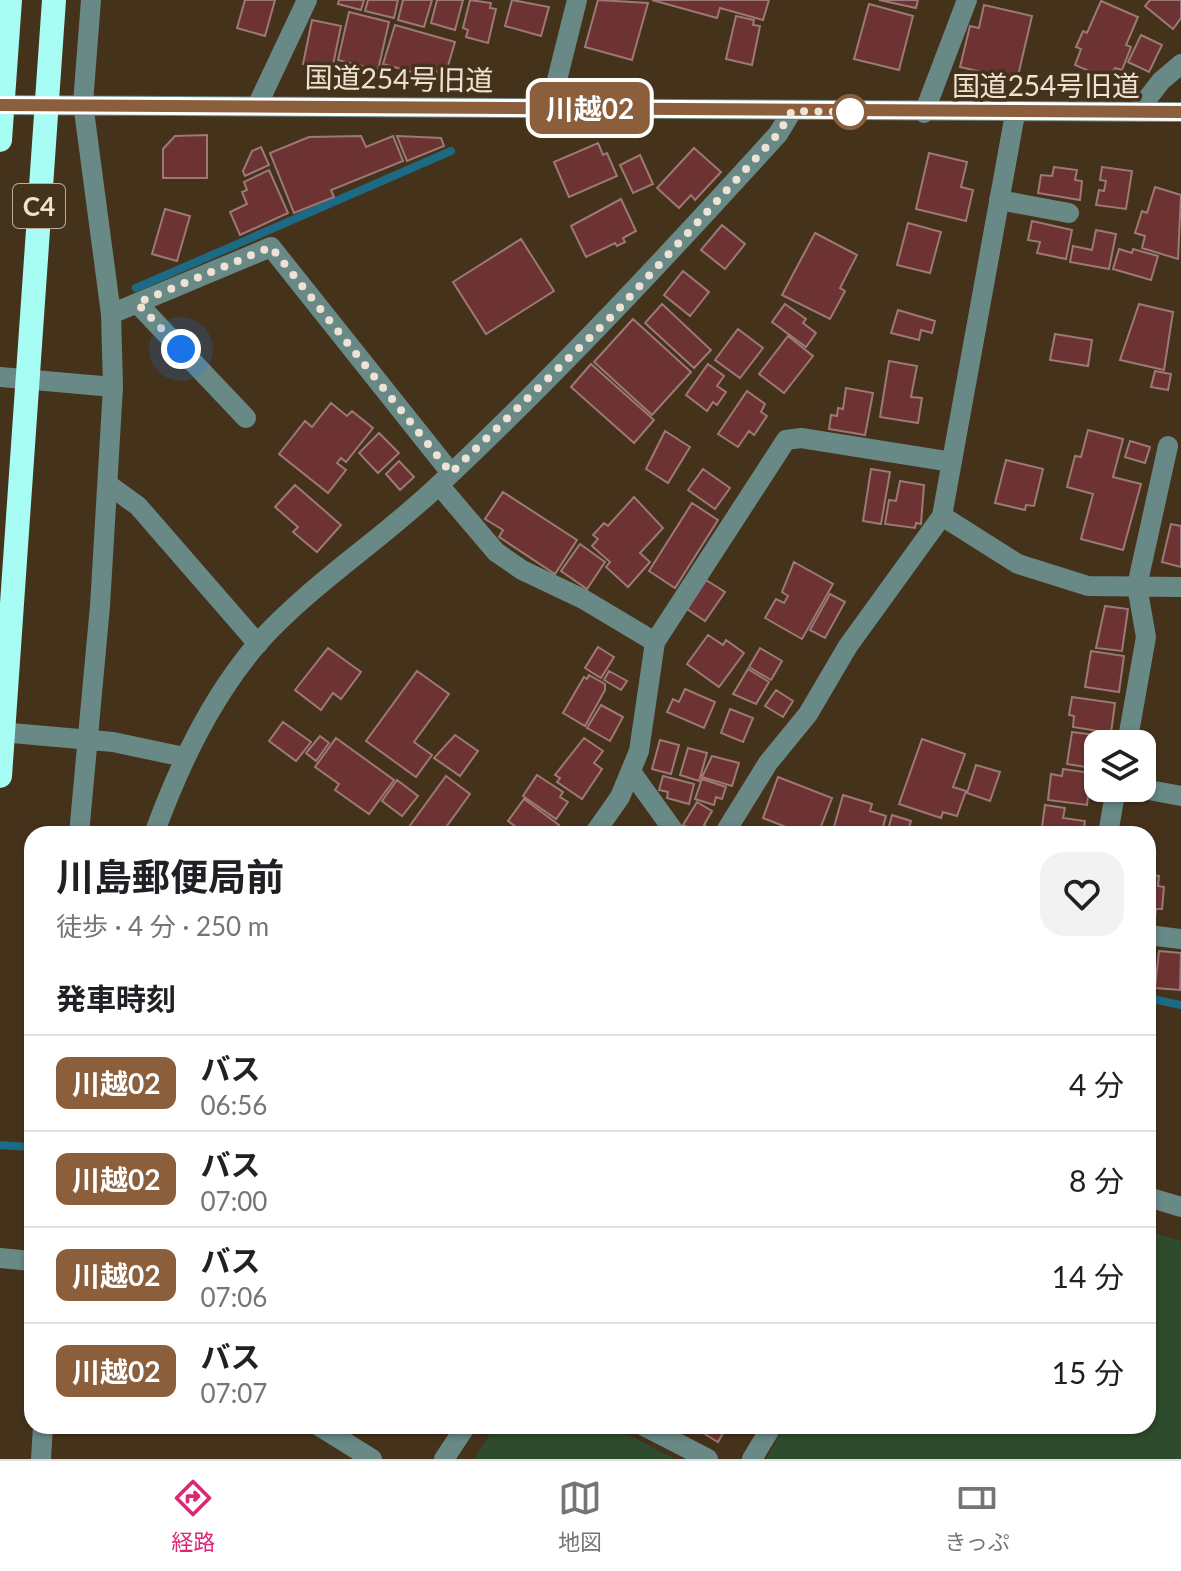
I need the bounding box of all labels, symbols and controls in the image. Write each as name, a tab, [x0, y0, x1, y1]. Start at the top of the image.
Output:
street label: 国道254号旧道	[304, 59, 494, 97]
street label: 国道254号旧道	[952, 68, 1140, 102]
line badge: 川越02	[534, 82, 646, 134]
text: 川越02	[546, 91, 634, 125]
unlabelled marker	[833, 95, 867, 129]
road number: C4	[13, 184, 65, 228]
your location	[161, 329, 201, 369]
map controls	[1084, 730, 1156, 802]
button: layers	[1084, 730, 1156, 802]
button: heart	[1040, 852, 1124, 936]
text: 川島郵便局前	[56, 853, 284, 899]
text: 徒歩 · 4 分 · 250 m	[56, 910, 269, 942]
text: 発車時刻	[56, 980, 176, 1016]
text: バス	[200, 1050, 260, 1086]
text: 川越02	[72, 1066, 160, 1100]
text: 4 分	[1069, 1066, 1124, 1102]
text: 06:56	[200, 1089, 267, 1121]
text: バス	[200, 1146, 260, 1182]
text: 川越02	[72, 1162, 160, 1196]
text: 8 分	[1069, 1162, 1124, 1198]
text: 07:00	[200, 1185, 267, 1217]
text: バス	[200, 1242, 260, 1278]
text: 川越02	[72, 1258, 160, 1292]
text: 14 分	[1052, 1258, 1124, 1294]
text: 07:06	[200, 1281, 267, 1313]
text: バス	[200, 1338, 260, 1374]
text: 川越02	[72, 1354, 160, 1388]
text: 15 分	[1052, 1354, 1124, 1390]
text: 07:07	[200, 1377, 267, 1409]
tab: 経路	[171, 1476, 215, 1556]
tab: 地図	[558, 1476, 602, 1556]
tab: きっぷ	[945, 1476, 1010, 1556]

